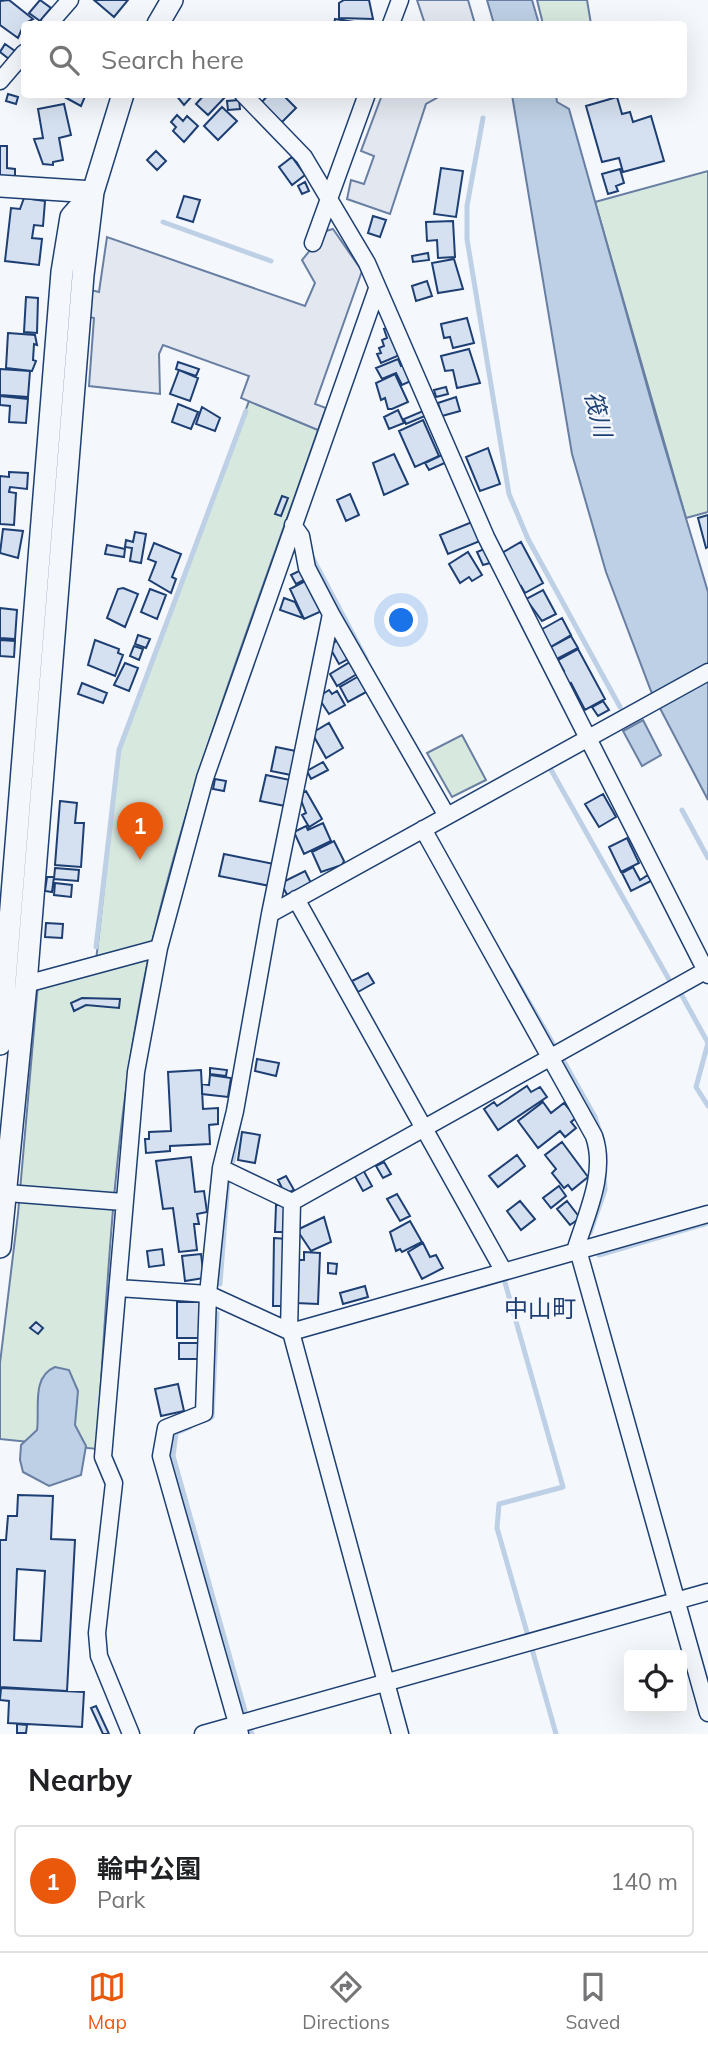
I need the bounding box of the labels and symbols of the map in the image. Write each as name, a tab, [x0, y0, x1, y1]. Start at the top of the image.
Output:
water label: 筏川	[579, 388, 619, 443]
your location	[384, 603, 418, 637]
pin: 1	[117, 802, 163, 860]
district label: 中山町	[504, 1293, 576, 1323]

